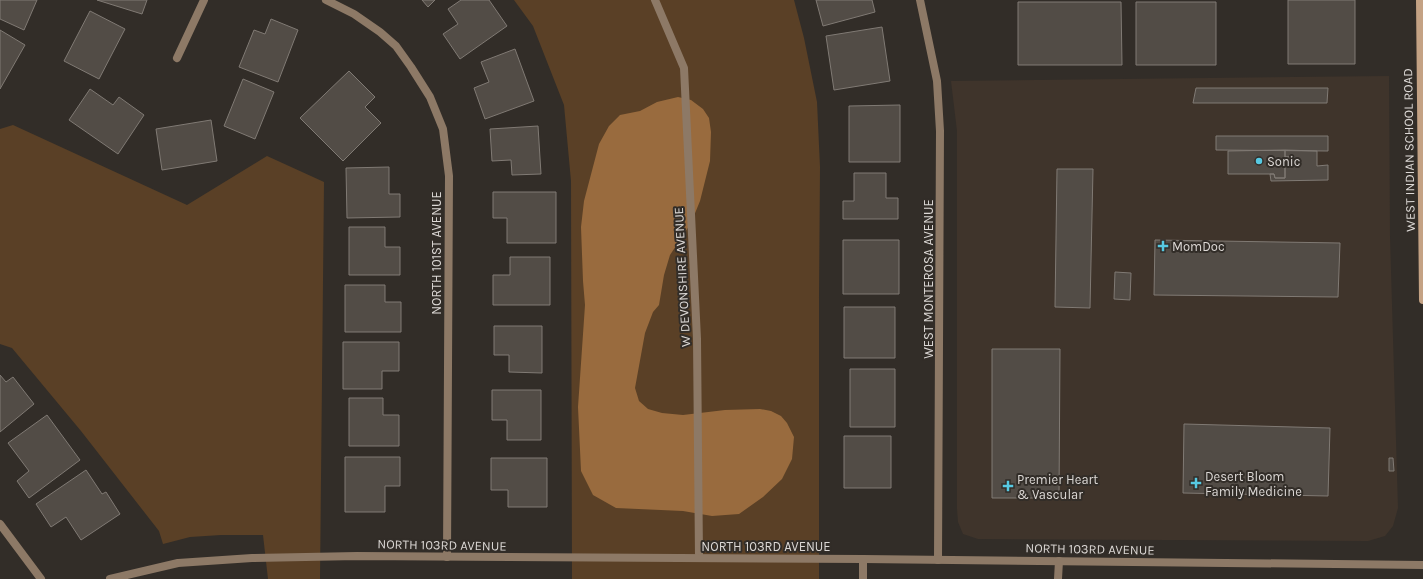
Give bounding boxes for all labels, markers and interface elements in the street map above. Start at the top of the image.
street label: WEST INDIAN SCHOOL ROAD [1400,68,1418,232]
place label: Sonic [1267,154,1300,169]
marker: Sonic [1254,156,1264,166]
street label: NORTH 101ST AVENUE [429,191,444,315]
street label: WEST MONTEROSA AVENUE [921,199,936,359]
street label: W DEVONSHIRE AVENUE [671,207,693,347]
place label: MomDoc [1172,239,1225,254]
marker: MomDoc [1157,240,1169,252]
place label: Desert Bloom Family Medicine [1205,469,1302,499]
place label: Premier Heart & Vascular [1017,472,1098,502]
marker: Desert Bloom Family Medicine [1190,477,1202,489]
marker: Premier Heart & Vascular [1002,480,1014,492]
street label: NORTH 103RD AVENUE [377,536,507,554]
street label: NORTH 103RD AVENUE [701,539,831,554]
street label: NORTH 103RD AVENUE [1025,540,1155,558]

